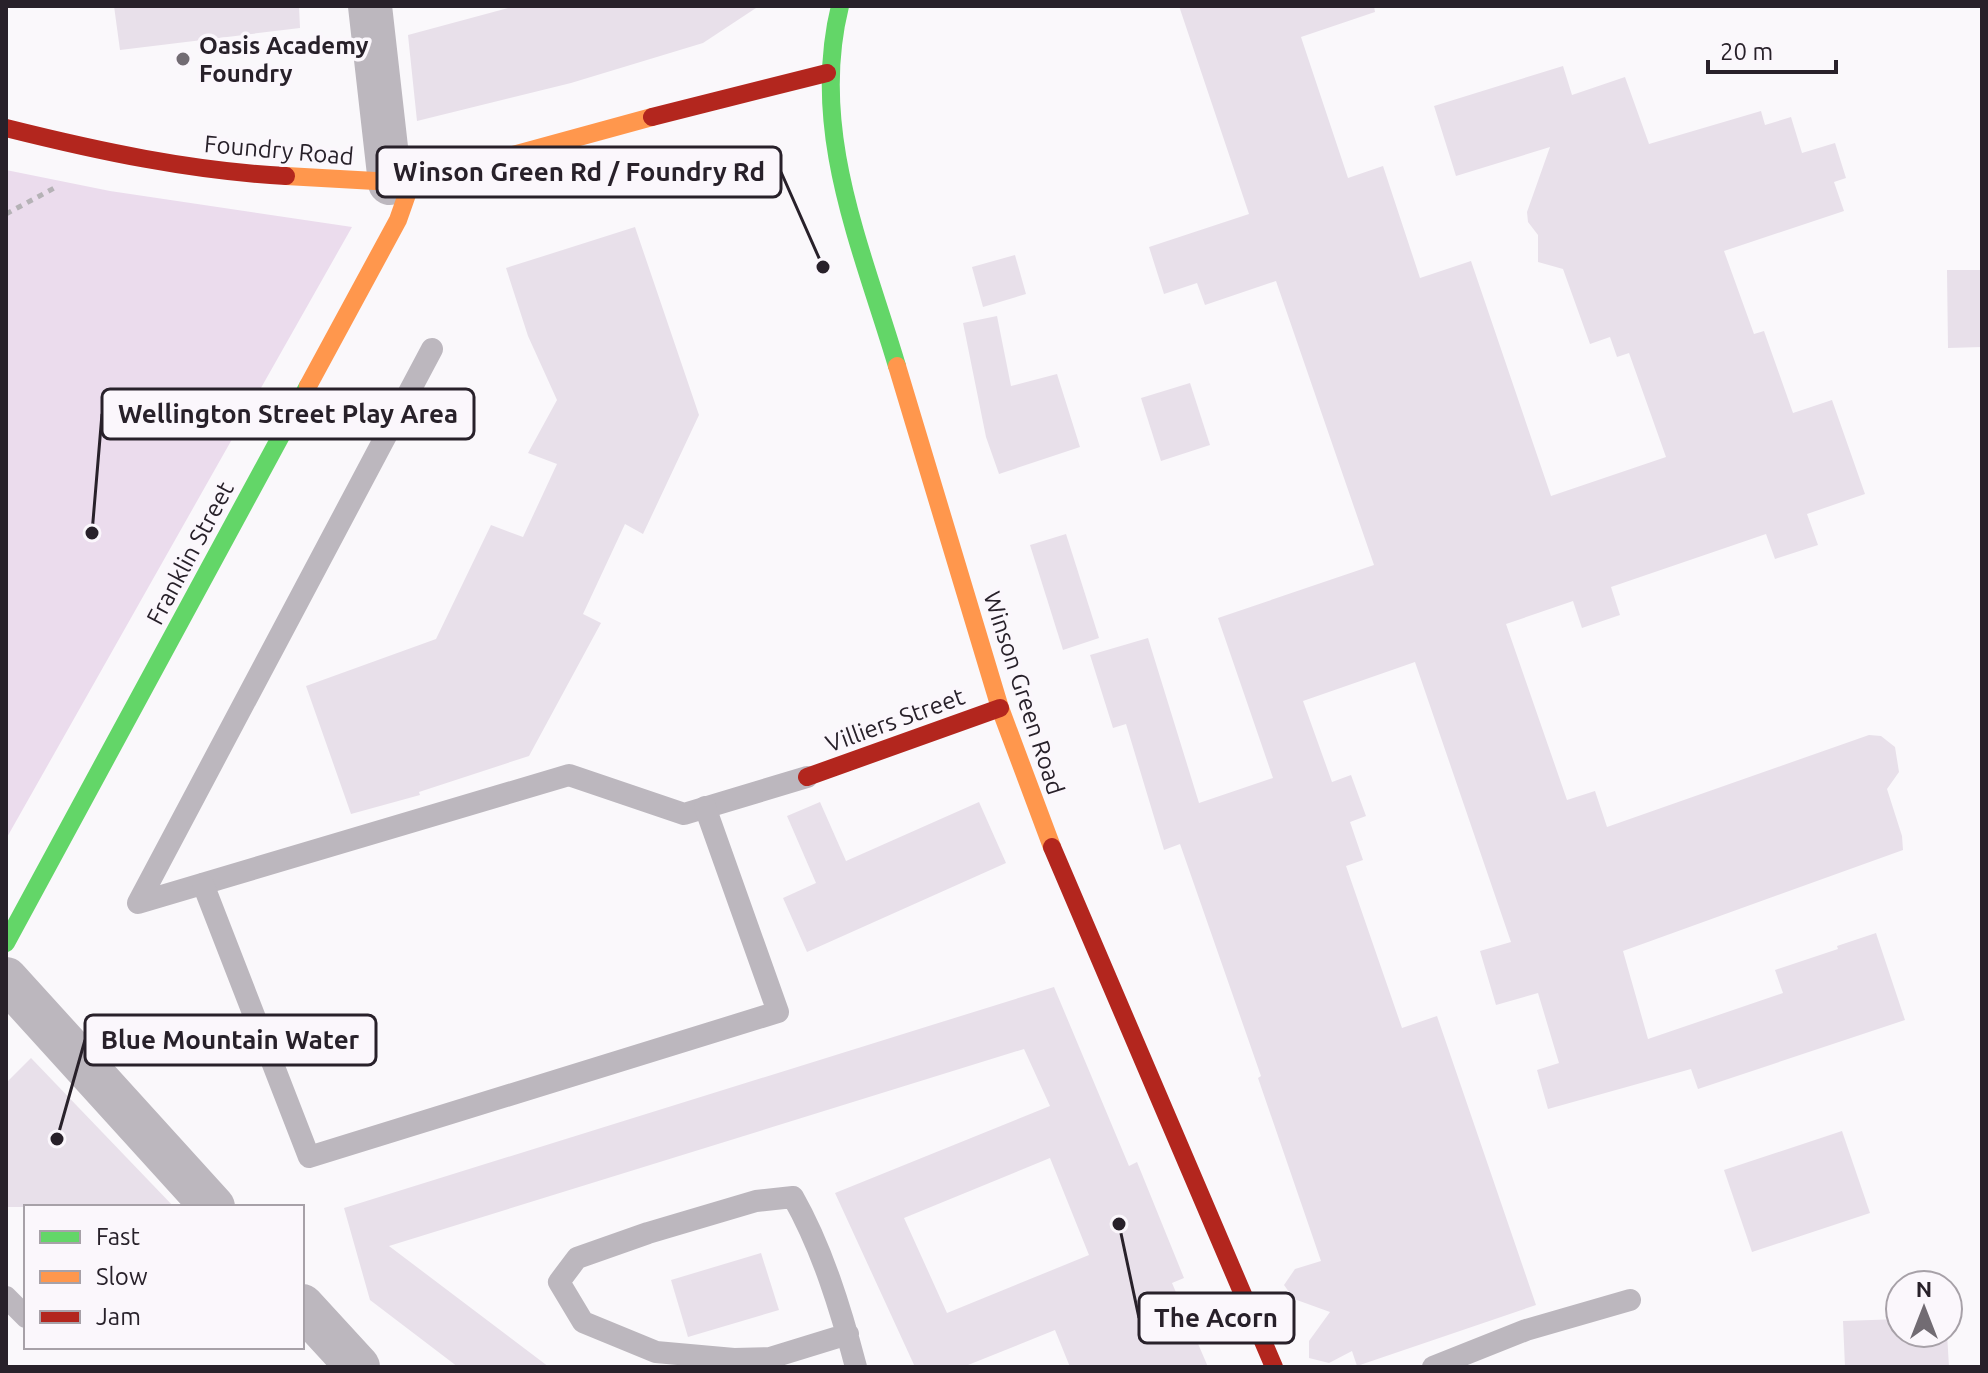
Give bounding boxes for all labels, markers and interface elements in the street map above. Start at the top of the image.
scale bar [1708,24,1836,74]
place label: Oasis Academy Foundry [199,32,369,87]
text: 20 m [1720,38,1773,65]
marker: Oasis Academy Foundry [174,50,192,68]
street label: Foundry Road [203,130,355,170]
callout: Winson Green Rd / Foundry Rd [377,147,781,197]
text: Winson Green Rd / Foundry Rd [393,157,765,186]
callout: Wellington Street Play Area [102,389,474,439]
text: Wellington Street Play Area [118,399,458,428]
street label: Franklin Street [141,477,239,629]
street label: Winson Green Road [978,588,1070,798]
street label: Villiers Street [822,682,969,758]
callout: Blue Mountain Water [85,1015,376,1065]
text: Blue Mountain Water [101,1025,360,1054]
legend [24,1205,304,1349]
text: Fast [96,1223,140,1250]
text: Slow [96,1263,148,1290]
north arrow [1884,1269,1964,1349]
text: N [1916,1276,1932,1301]
callout: The Acorn [1139,1293,1294,1343]
text: Jam [96,1303,141,1330]
text: The Acorn [1154,1303,1278,1332]

